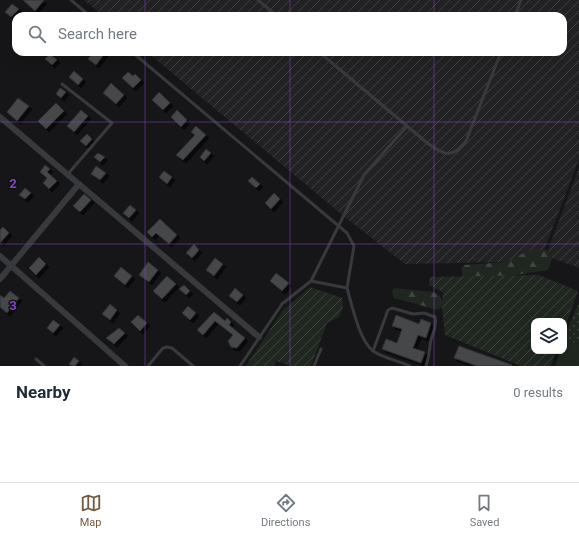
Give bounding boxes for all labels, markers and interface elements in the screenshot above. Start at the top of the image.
search box [12,12,567,56]
icon: search [26,23,48,45]
text: Search here [58,25,137,43]
text: 2 [9,176,17,191]
text: 3 [9,298,17,313]
map controls [531,318,567,354]
button: layers [531,318,567,354]
text: Nearby [16,382,71,402]
text: 0 results [513,385,563,400]
tab: Map [80,492,102,529]
tab: Directions [261,492,310,529]
tab: Saved [470,492,499,529]

